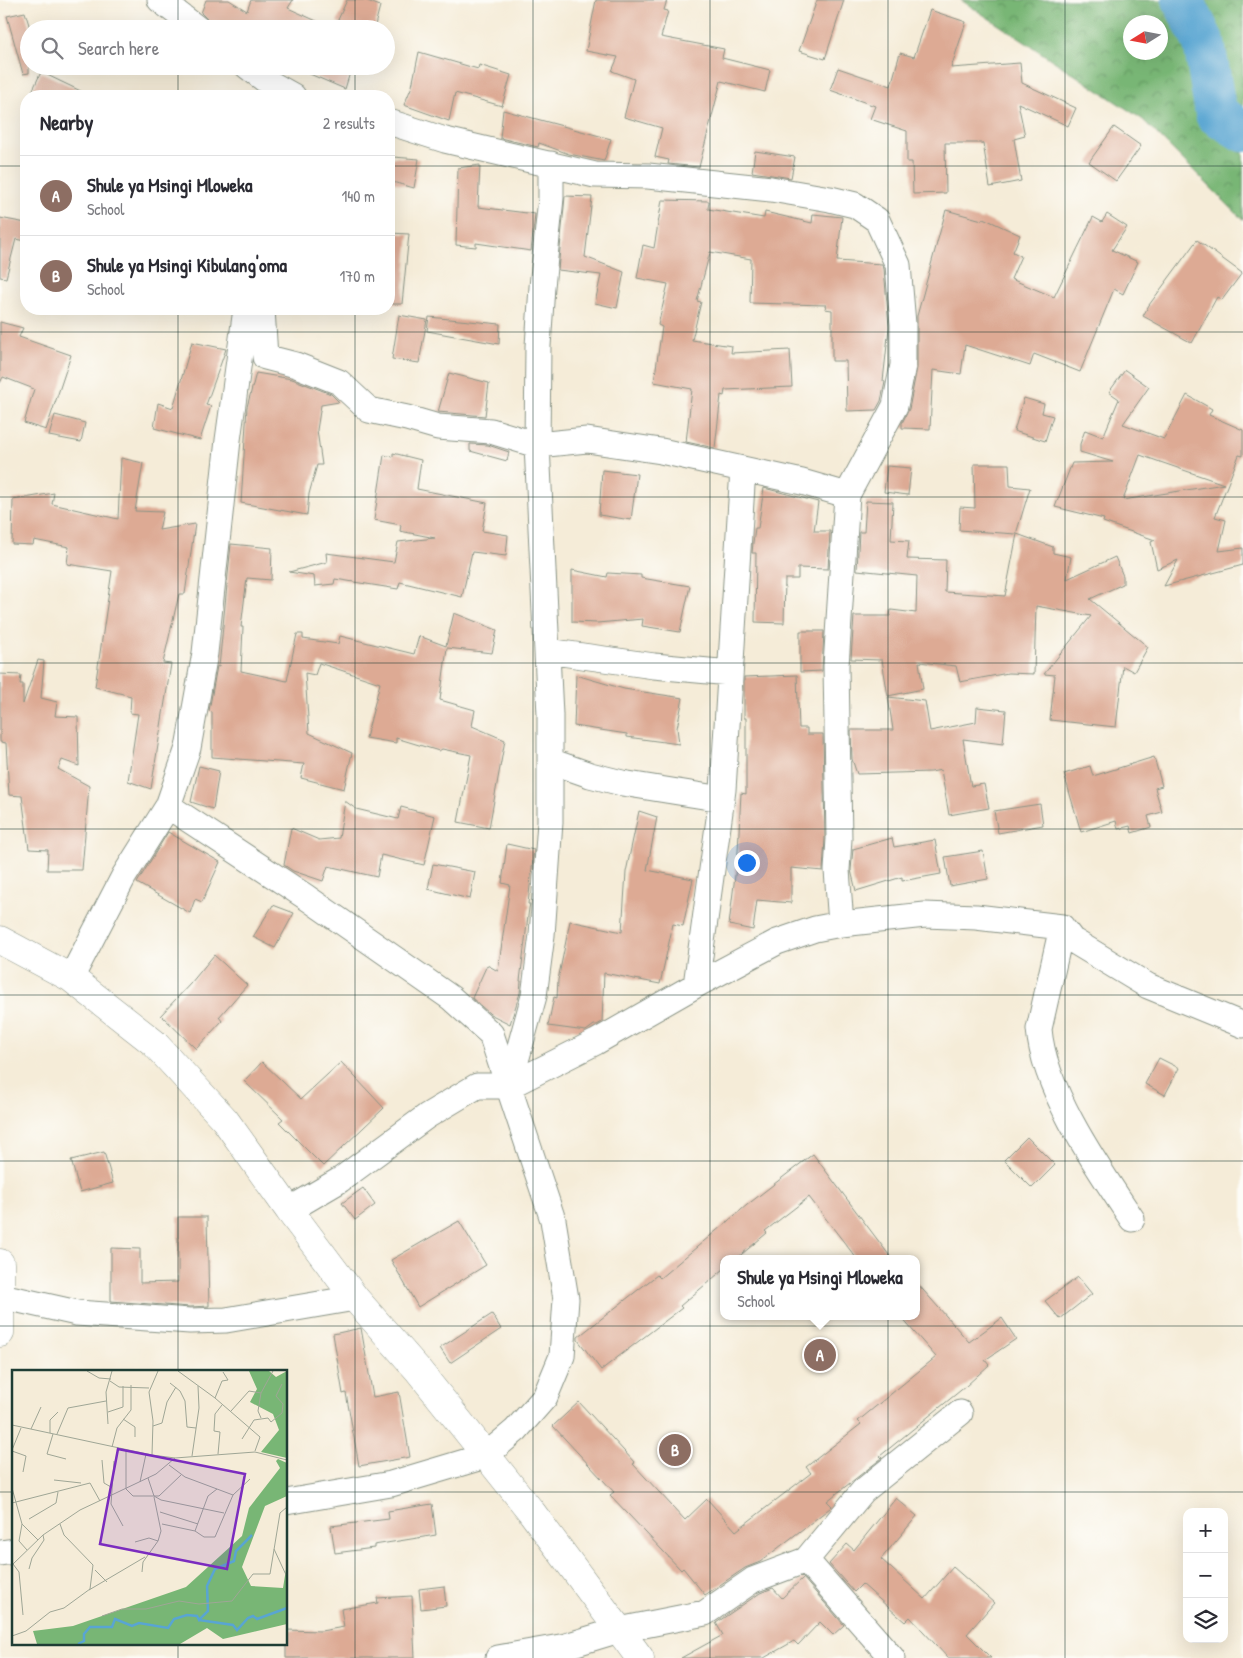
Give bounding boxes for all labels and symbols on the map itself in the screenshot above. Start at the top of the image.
north arrow [1123,15,1168,60]
your location [734,850,760,876]
pin: A [804,1336,836,1374]
inset map [12,1370,288,1646]
pin: B [659,1431,691,1469]

